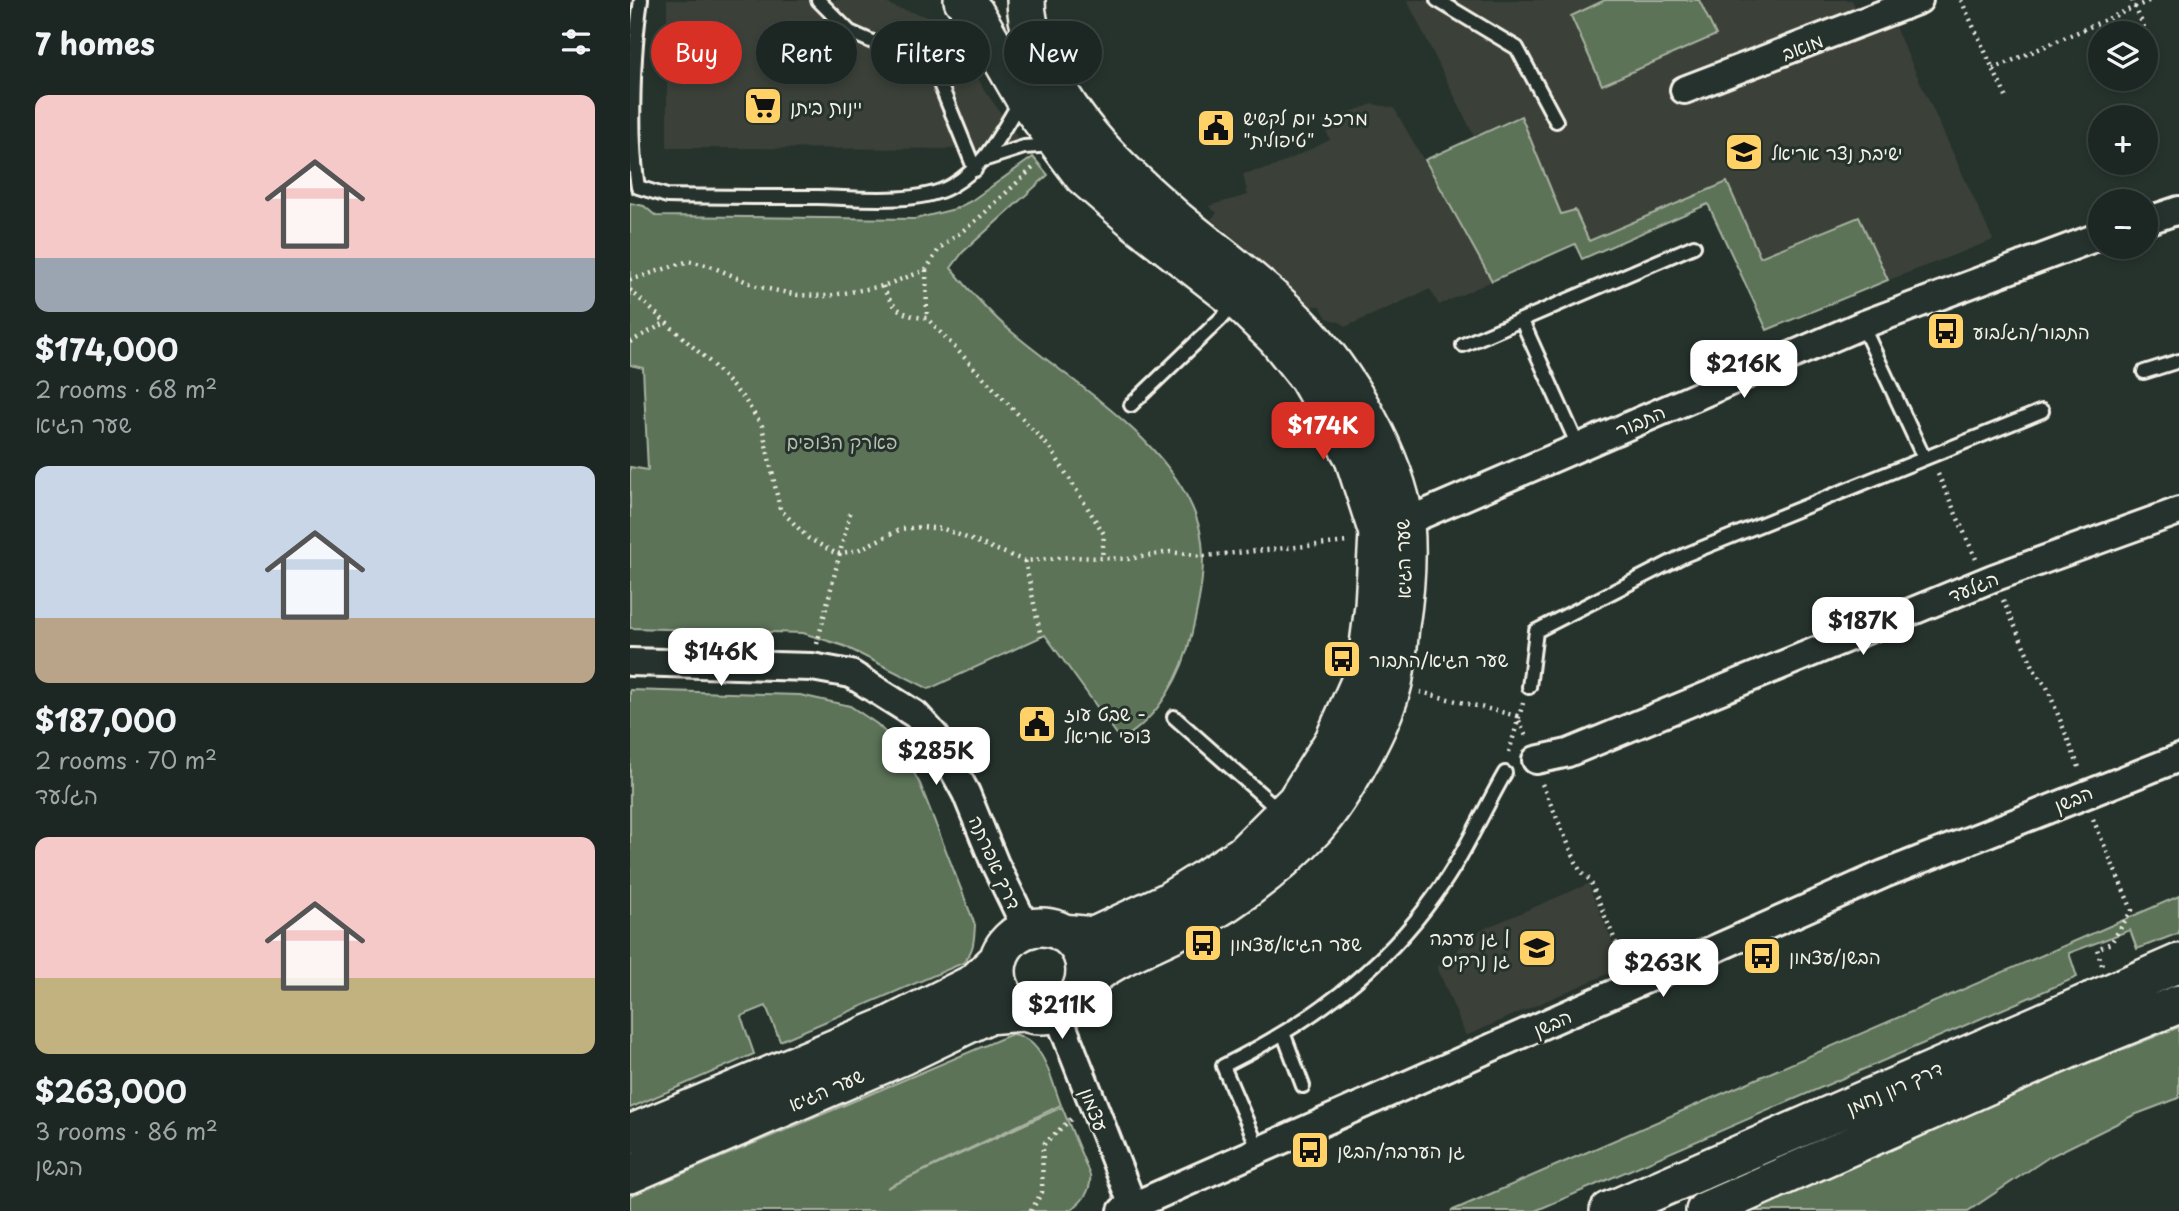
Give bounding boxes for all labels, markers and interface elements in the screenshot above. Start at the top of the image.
text: 7 homes [35,20,155,65]
chip: Buy [651,21,742,84]
chip: Rent [756,21,857,84]
chip: Filters [871,21,990,84]
chip: New [1004,21,1102,84]
map controls [2088,21,2158,259]
button: layers [2088,21,2158,91]
icon: filters [557,23,595,61]
street label: מואב [1777,25,1827,67]
supermarket icon: יינות ביתן [742,85,784,127]
place label: יינות ביתן [790,92,862,120]
place label: מרכז יום לקשיש "טיפולית" [1243,103,1368,153]
button: + [2088,105,2158,175]
public building icon: מרכז יום לקשיש "טיפולית" [1195,107,1237,149]
school or university icon: ישיבת נצר אריאל [1723,131,1765,173]
place label: ישיבת נצר אריאל [1771,138,1903,166]
icon: home [252,141,378,267]
button: − [2088,189,2158,259]
bus stop icon: התבור/הגלבוע [1925,310,1967,352]
place label: התבור/הגלבוע [1973,317,2090,345]
text: $174,000 [35,326,178,371]
pin: $216K [1695,340,1793,400]
text: $216K [1706,345,1782,380]
text: 2 rooms · 68 m² [35,371,217,406]
street label: התבור [1611,397,1669,443]
pin: $174K [1274,402,1372,462]
text: שער הגיא [35,406,132,441]
text: $174K [1288,407,1358,442]
park label: פארק הצופים [786,427,898,455]
icon: home [252,512,378,638]
street label: שער הגיא [1387,519,1417,599]
street label: הגלעד [1944,563,2002,609]
pin: $187K [1814,598,1912,657]
text: $187K [1828,602,1898,637]
pin: $146K [672,628,770,688]
text: $146K [684,633,758,668]
bus stop icon: שער הגיא/התבור [1321,638,1363,680]
place label: שער הגיא/התבור [1369,645,1509,673]
text: $187,000 [35,697,177,742]
place label: שבט עוז - צופי אריאל [1064,699,1151,749]
public building icon: שבט עוז - צופי אריאל [1016,703,1058,745]
pin: $285K [887,728,985,787]
text: $285K [898,732,974,767]
text: 2 rooms · 70 m² [35,742,217,777]
text: הגלעד [35,777,98,812]
street label: הבשן [2049,777,2097,819]
street label: דרך אפרתה [963,810,1029,914]
icon: home [252,883,378,1009]
bus stop icon: שער הגיא/עצמון [1182,922,1224,964]
place label: גן ערבה | גן נרקיס [1429,923,1510,973]
school or university icon: גן ערבה | גן נרקיס [1516,927,1558,969]
place label: שער הגיא/עצמון [1230,929,1362,957]
bus stop icon: הבשן/עצמון [1741,935,1783,977]
pin: $263K [1614,940,1712,999]
place label: הבשן/עצמון [1789,942,1881,970]
text: $263K [1624,944,1702,979]
pin: $211K [1013,982,1111,1041]
text: $211K [1028,986,1096,1021]
street label: הבשן [1528,1001,1576,1043]
street label: דרך רון נחמן [1841,1053,1947,1121]
street label: שער הגיא [784,1060,868,1117]
text: $263,000 [35,1068,187,1113]
street label: עצמון [1074,1083,1116,1135]
text: 3 rooms · 86 m² [35,1113,218,1148]
bus stop icon: גן הערבה/הבשן [1289,1129,1331,1171]
place label: גן הערבה/הבשן [1337,1136,1465,1164]
text: הבשן [35,1148,83,1183]

